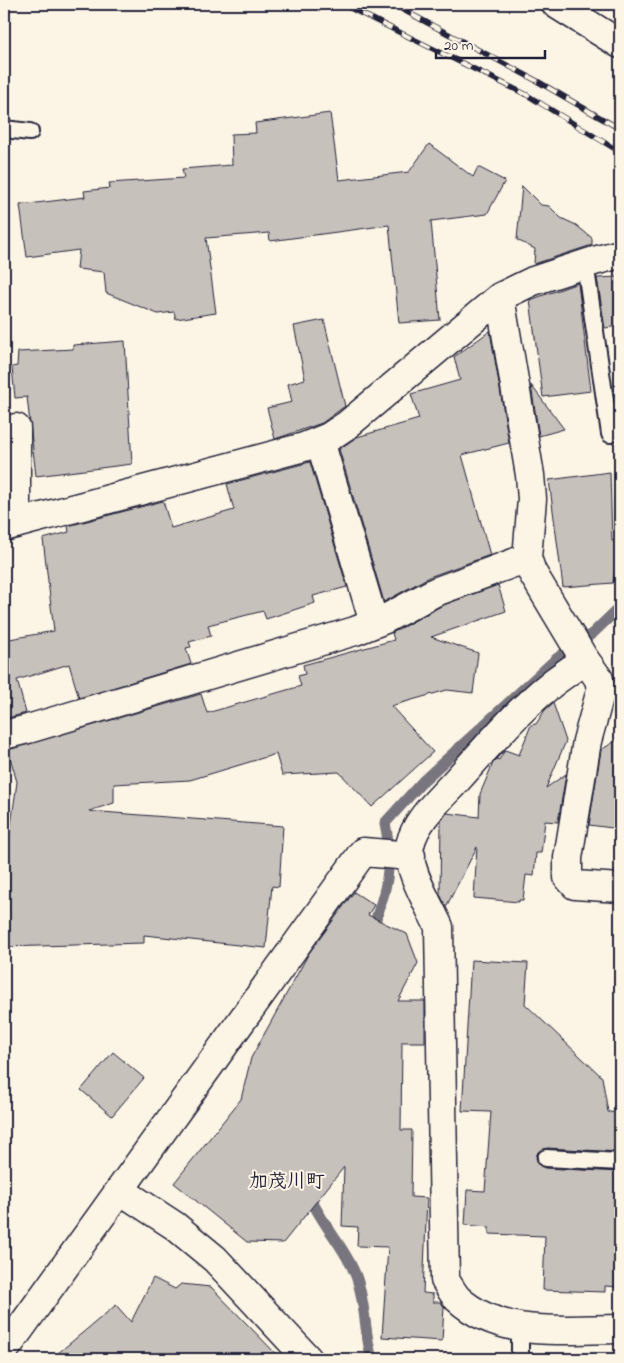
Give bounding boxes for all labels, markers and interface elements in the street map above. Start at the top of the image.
scale bar [436,28,545,60]
text: 20 m [444,35,474,57]
district label: 加茂川町 [249,1169,325,1196]

